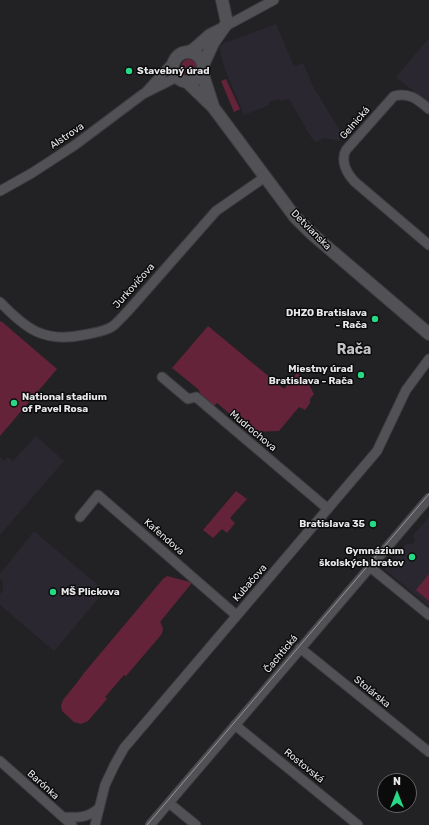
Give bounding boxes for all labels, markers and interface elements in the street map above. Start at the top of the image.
place label: Stavebný úrad [137,65,209,77]
marker: Stavebný úrad [124,66,134,76]
street label: Gelnická [338,104,372,142]
street label: Alstrova [48,120,86,152]
street label: Detvianska [289,208,333,252]
street label: Jurkovičova [111,261,157,311]
place label: DHZO Bratislava - Rača [286,307,367,330]
marker: DHZO Bratislava - Rača [370,314,380,324]
district label: Rača [337,342,371,358]
place label: Miestny úrad Bratislava - Rača [269,363,353,386]
marker: Miestny úrad Bratislava - Rača [356,370,366,380]
place label: National stadium of Pavel Rosa [22,391,107,414]
marker: National stadium of Pavel Rosa [9,398,19,408]
street label: Mudrochova [227,408,279,454]
street label: Kafendova [142,516,186,558]
place label: Bratislava 35 [299,518,365,530]
marker: Bratislava 35 [368,519,378,529]
place label: Gymnázium školských bratov [319,545,404,568]
marker: Gymnázium školských bratov [407,552,417,562]
street label: Kubačova [231,562,269,604]
place label: MŠ Plickova [61,586,120,598]
marker: MŠ Plickova [48,587,58,597]
street label: Čachtická [262,632,300,676]
street label: Stolárska [351,674,393,710]
street label: Rostovská [282,746,326,786]
street label: Barónka [25,768,61,802]
north arrow [377,773,417,813]
text: N [393,775,401,788]

